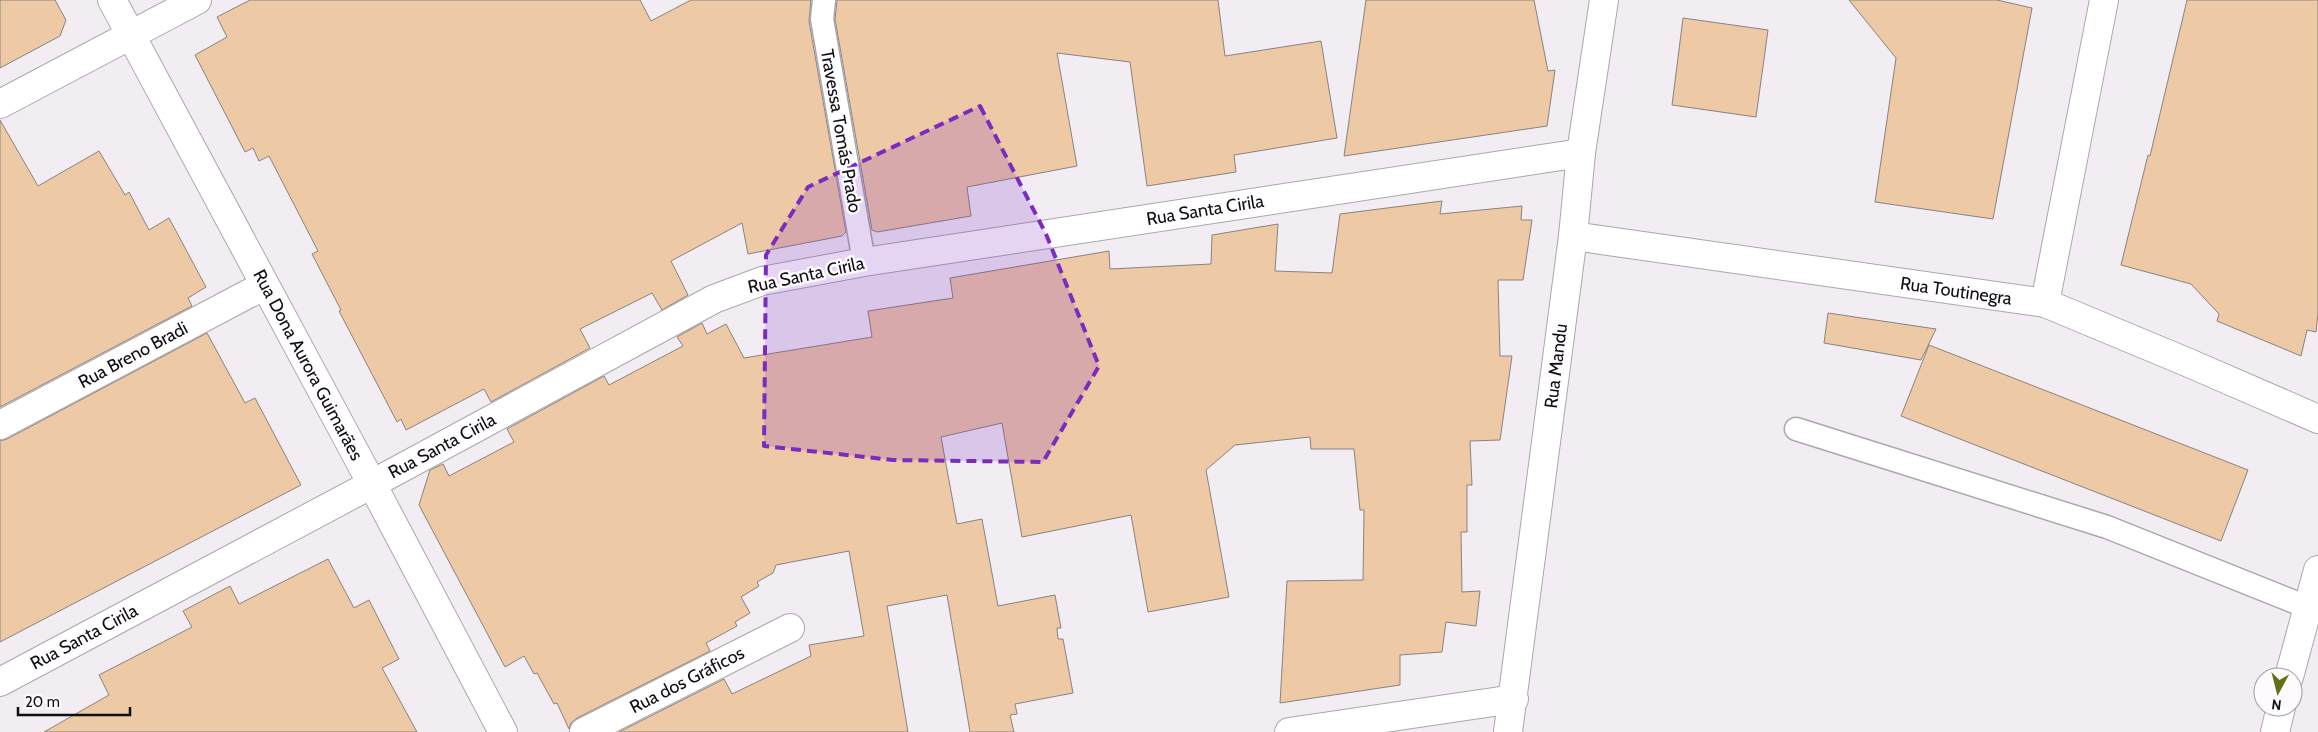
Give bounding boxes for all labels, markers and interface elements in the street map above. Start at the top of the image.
street label: Travessa Tomás Prado [816,48,866,215]
street label: Rua Santa Cirila [1145,190,1266,230]
street label: Rua Santa Cirila [746,252,867,298]
street label: Rua Dona Aurora Guimarães [248,266,368,464]
street label: Rua Toutinegra [1899,272,2014,310]
street label: Rua Breno Bradi [75,317,191,393]
street label: Rua Mandu [1540,322,1572,410]
street label: Rua Santa Cirila [385,408,500,484]
street label: Rua Santa Cirila [27,599,142,675]
street label: Rua dos Gráficos [626,642,748,718]
north arrow [2253,667,2303,717]
scale bar [18,684,130,716]
text: 20 m [25,693,60,711]
text: N [2270,695,2282,714]

